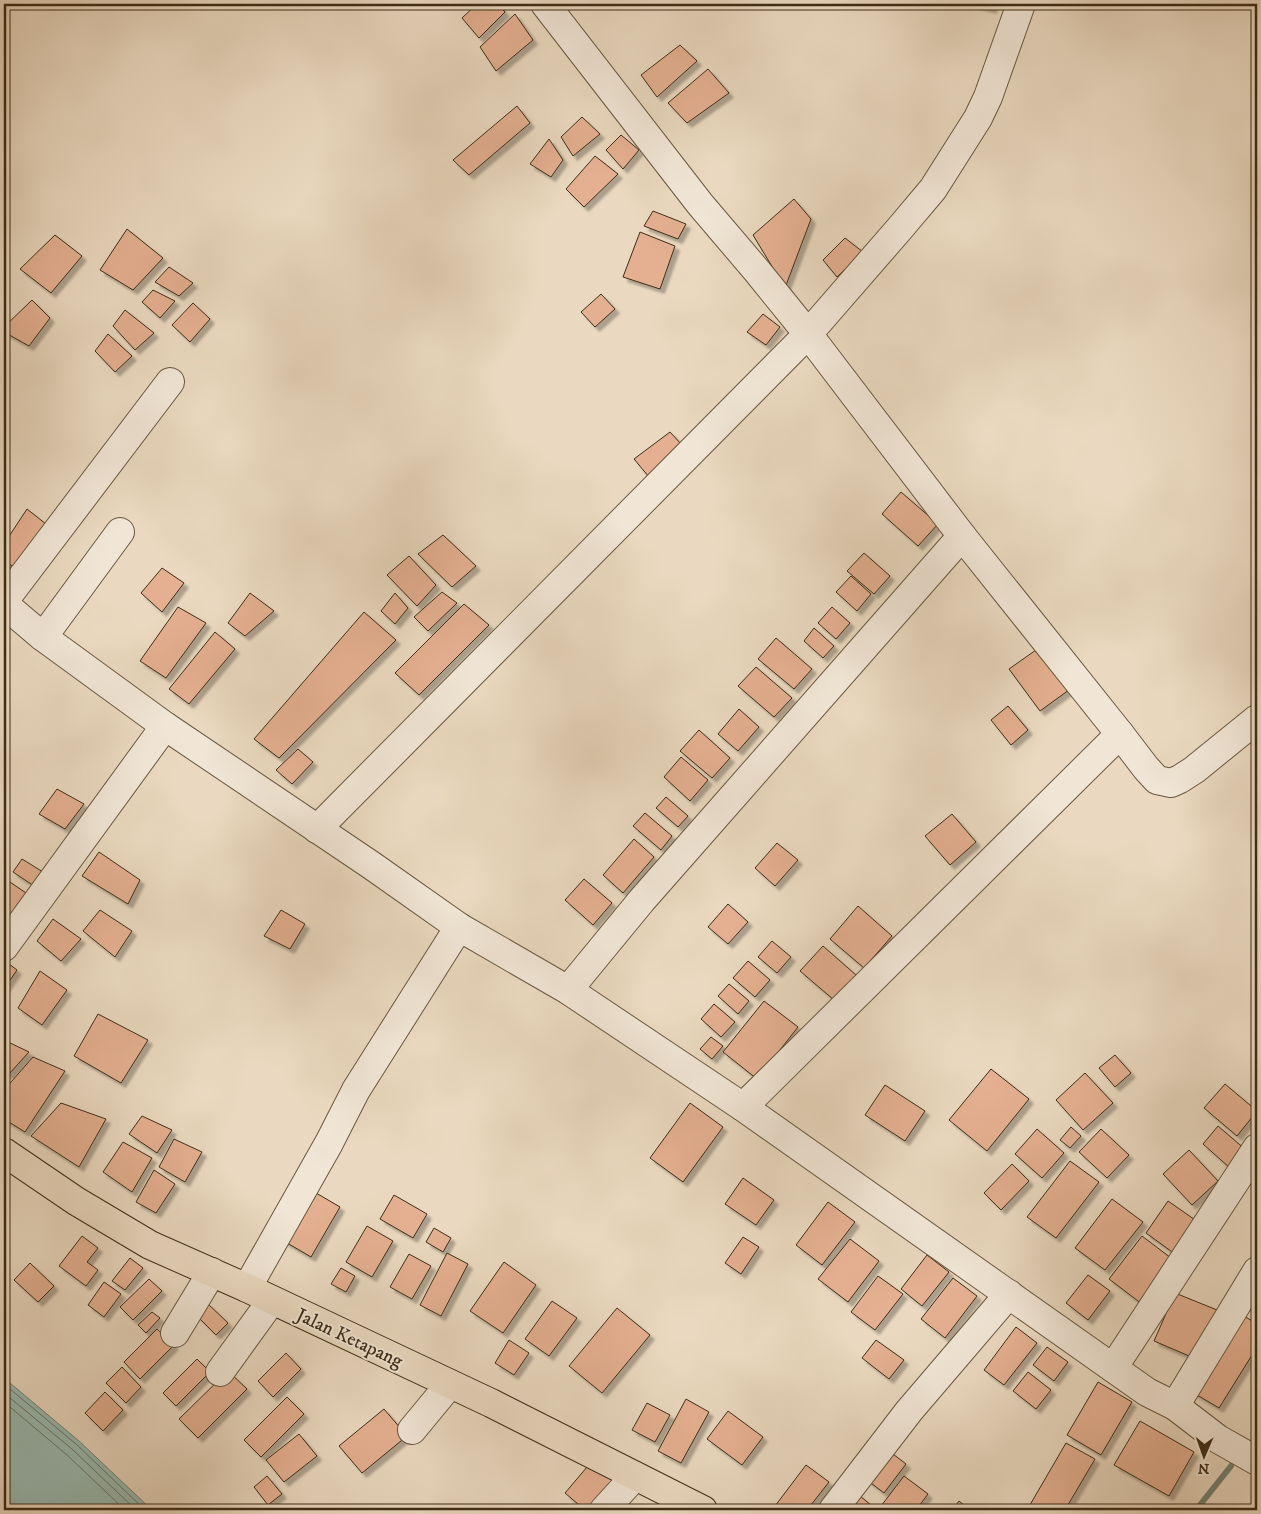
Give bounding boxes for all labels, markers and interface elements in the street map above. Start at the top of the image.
street label: Jalan Ketapang [291,1303,407,1373]
north arrow [1178,1432,1228,1482]
text: N [1197,1459,1210,1477]

